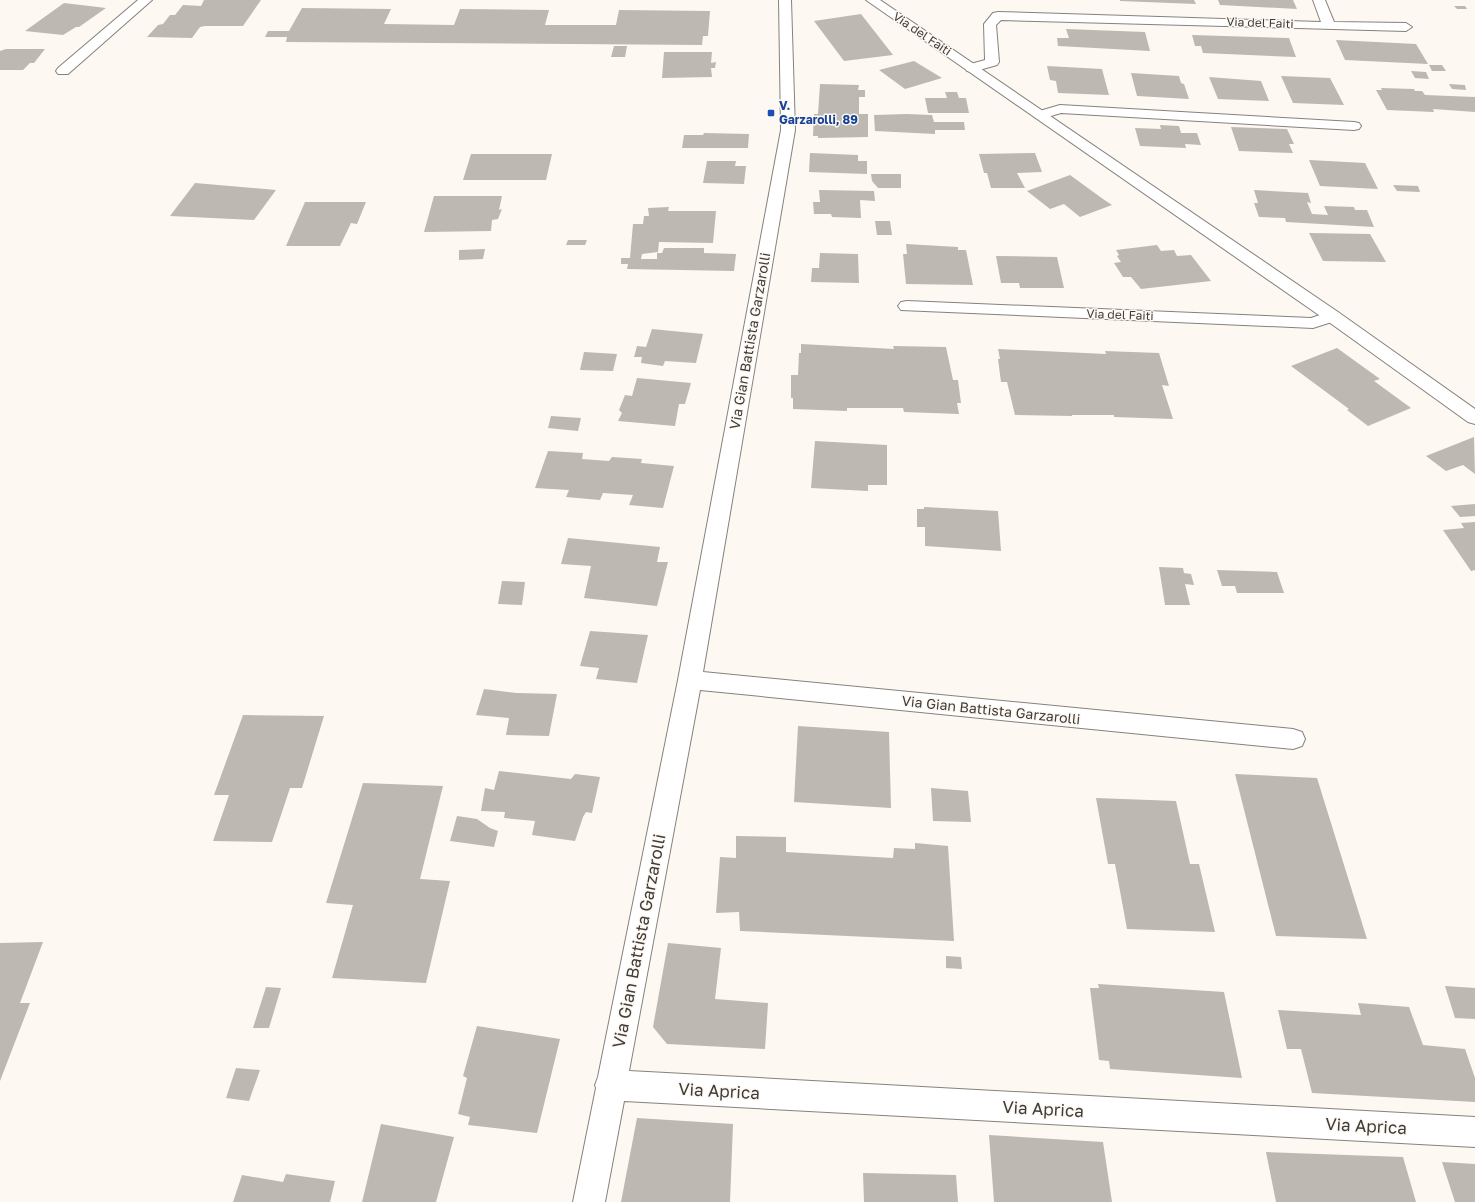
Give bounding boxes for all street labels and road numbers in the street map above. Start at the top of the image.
street label: Via del Faiti [890,9,954,59]
street label: Via del Faiti [1226,14,1294,31]
street label: Via Gian Battista Garzarolli [726,251,773,431]
street label: Via del Faiti [1086,306,1154,323]
street label: Via Gian Battista Garzarolli [901,692,1081,727]
street label: Via Gian Battista Garzarolli [607,832,670,1050]
street label: Via Aprica [678,1078,760,1103]
street label: Via Aprica [1002,1096,1084,1121]
street label: Via Aprica [1325,1113,1407,1138]

